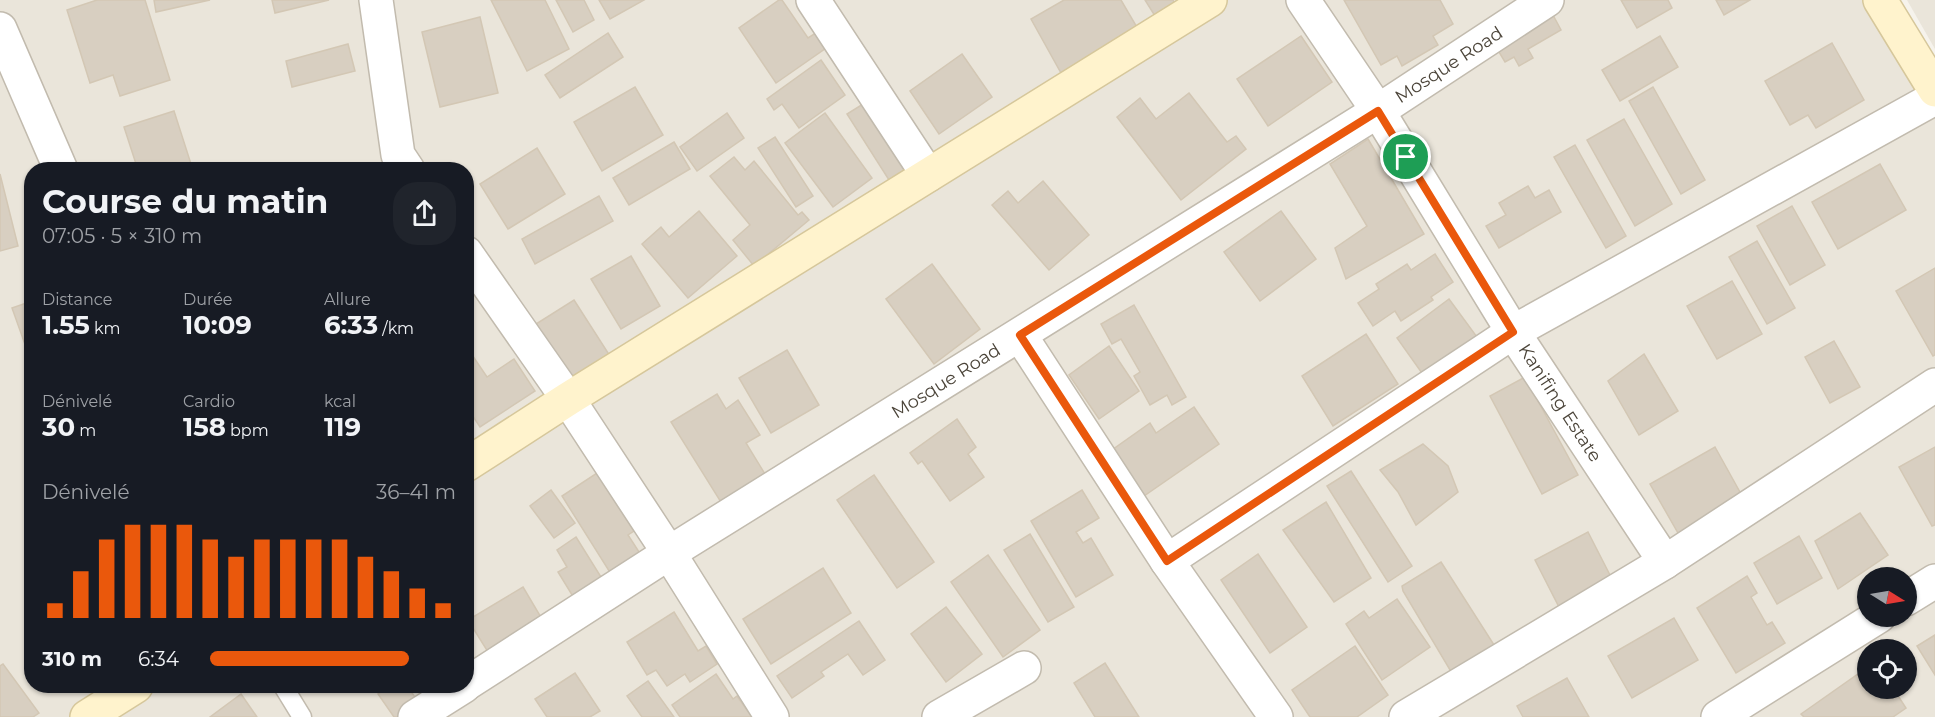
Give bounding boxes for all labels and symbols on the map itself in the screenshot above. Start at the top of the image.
street label: Mosque Road [1391,22,1507,108]
pin [1380,131,1431,182]
street label: Mosque Road [887,339,1005,423]
street label: Kanifing Estate [1514,340,1606,466]
north arrow [1857,567,1917,627]

